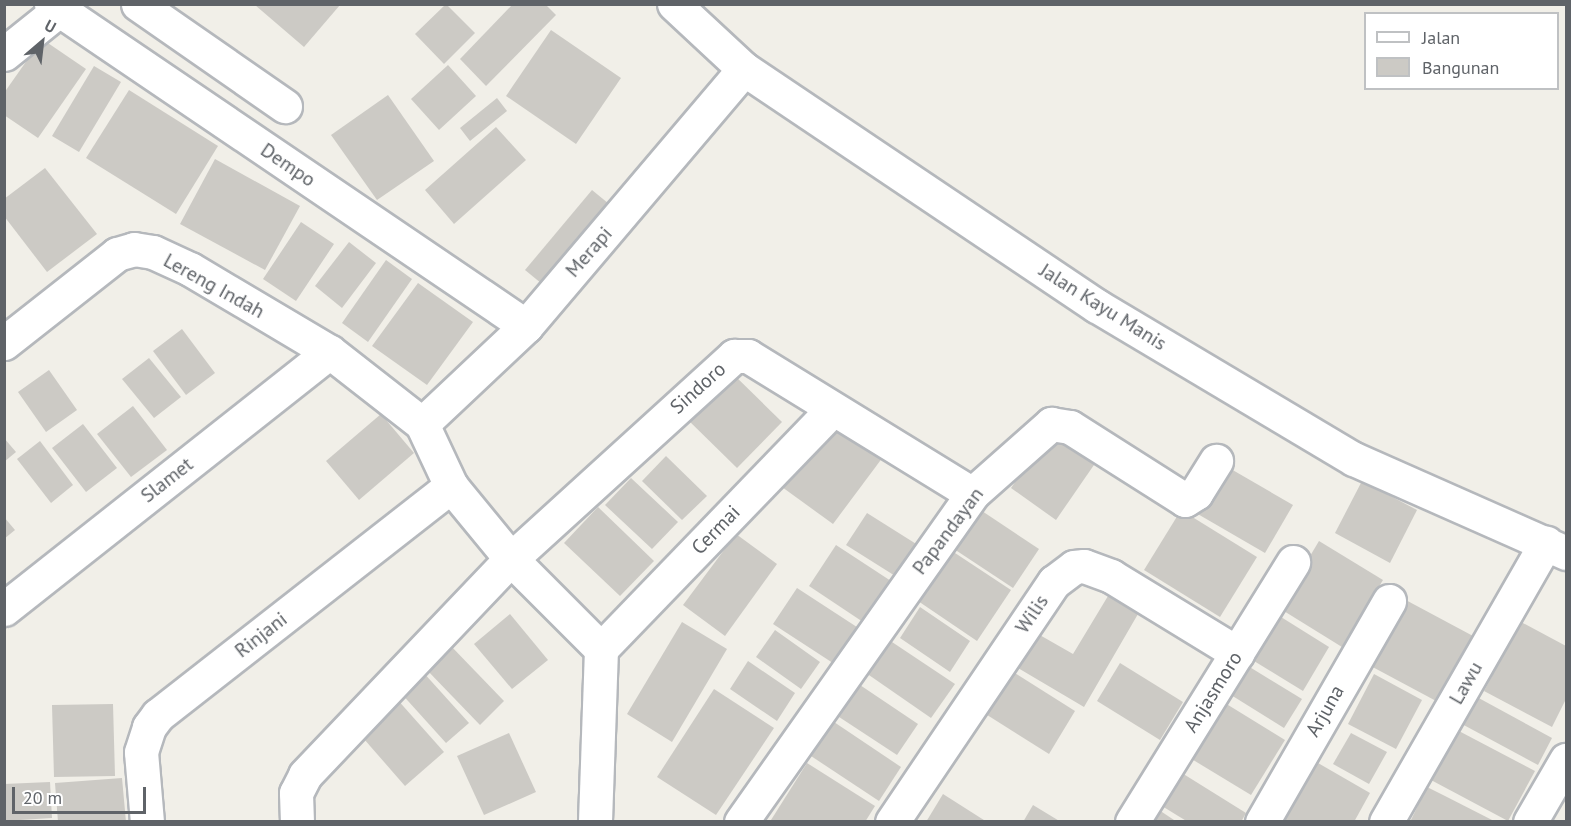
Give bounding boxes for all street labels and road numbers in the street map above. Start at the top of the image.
street label: Dempo [256,138,320,192]
street label: Merapi [561,222,617,282]
street label: Lereng Indah [159,248,269,324]
street label: Jalan Kayu Manis [1035,258,1171,356]
street label: Sindoro [665,357,731,419]
street label: Slamet [136,452,198,508]
street label: Papandayan [907,483,989,579]
street label: Cermai [687,500,745,560]
street label: Wilis [1010,590,1054,638]
street label: Rinjani [230,607,292,663]
street label: Anjasmoro [1179,647,1247,737]
street label: Lawu [1444,657,1488,709]
street label: Arjuna [1301,681,1349,741]

